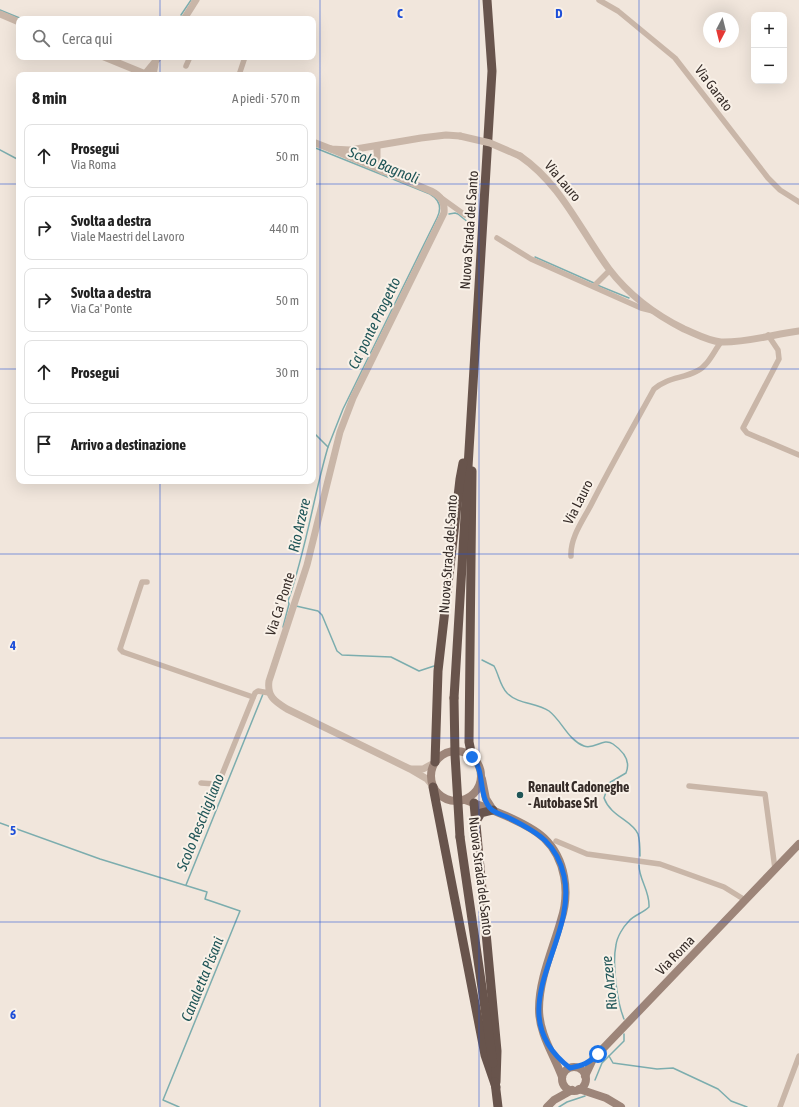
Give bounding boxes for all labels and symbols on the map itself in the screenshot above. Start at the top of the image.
text: C [397,6,403,21]
text: D [555,6,563,21]
north arrow [703,12,739,48]
street label: Via Garato [692,62,736,114]
water label: Scolo Bagnoli [345,143,422,187]
street label: Via Lauro [541,158,585,204]
street label: Nuova Strada del Santo [457,170,481,290]
water label: Ca' ponte Progetto [344,274,404,372]
street label: Via Lauro [560,477,596,527]
street label: Nuova Strada del Santo [436,494,460,614]
water label: Rio Arzere [285,496,313,554]
street label: Via Ca' Ponte [262,570,298,638]
text: 4 [9,638,16,653]
route end [463,748,481,766]
water label: Scolo Reschigliano [172,771,227,874]
place label: Renault Cadoneghe - Autobase Srl [528,779,629,811]
marker: Renault Cadoneghe - Autobase Srl [515,790,525,800]
street label: Nuova Strada del Santo [466,816,496,936]
text: 5 [10,823,16,838]
street label: Via Roma [652,932,698,978]
water label: Canaletta Pisani [177,934,227,1024]
water label: Rio Arzere [598,955,620,1011]
text: 6 [10,1007,16,1022]
route start [589,1045,607,1063]

